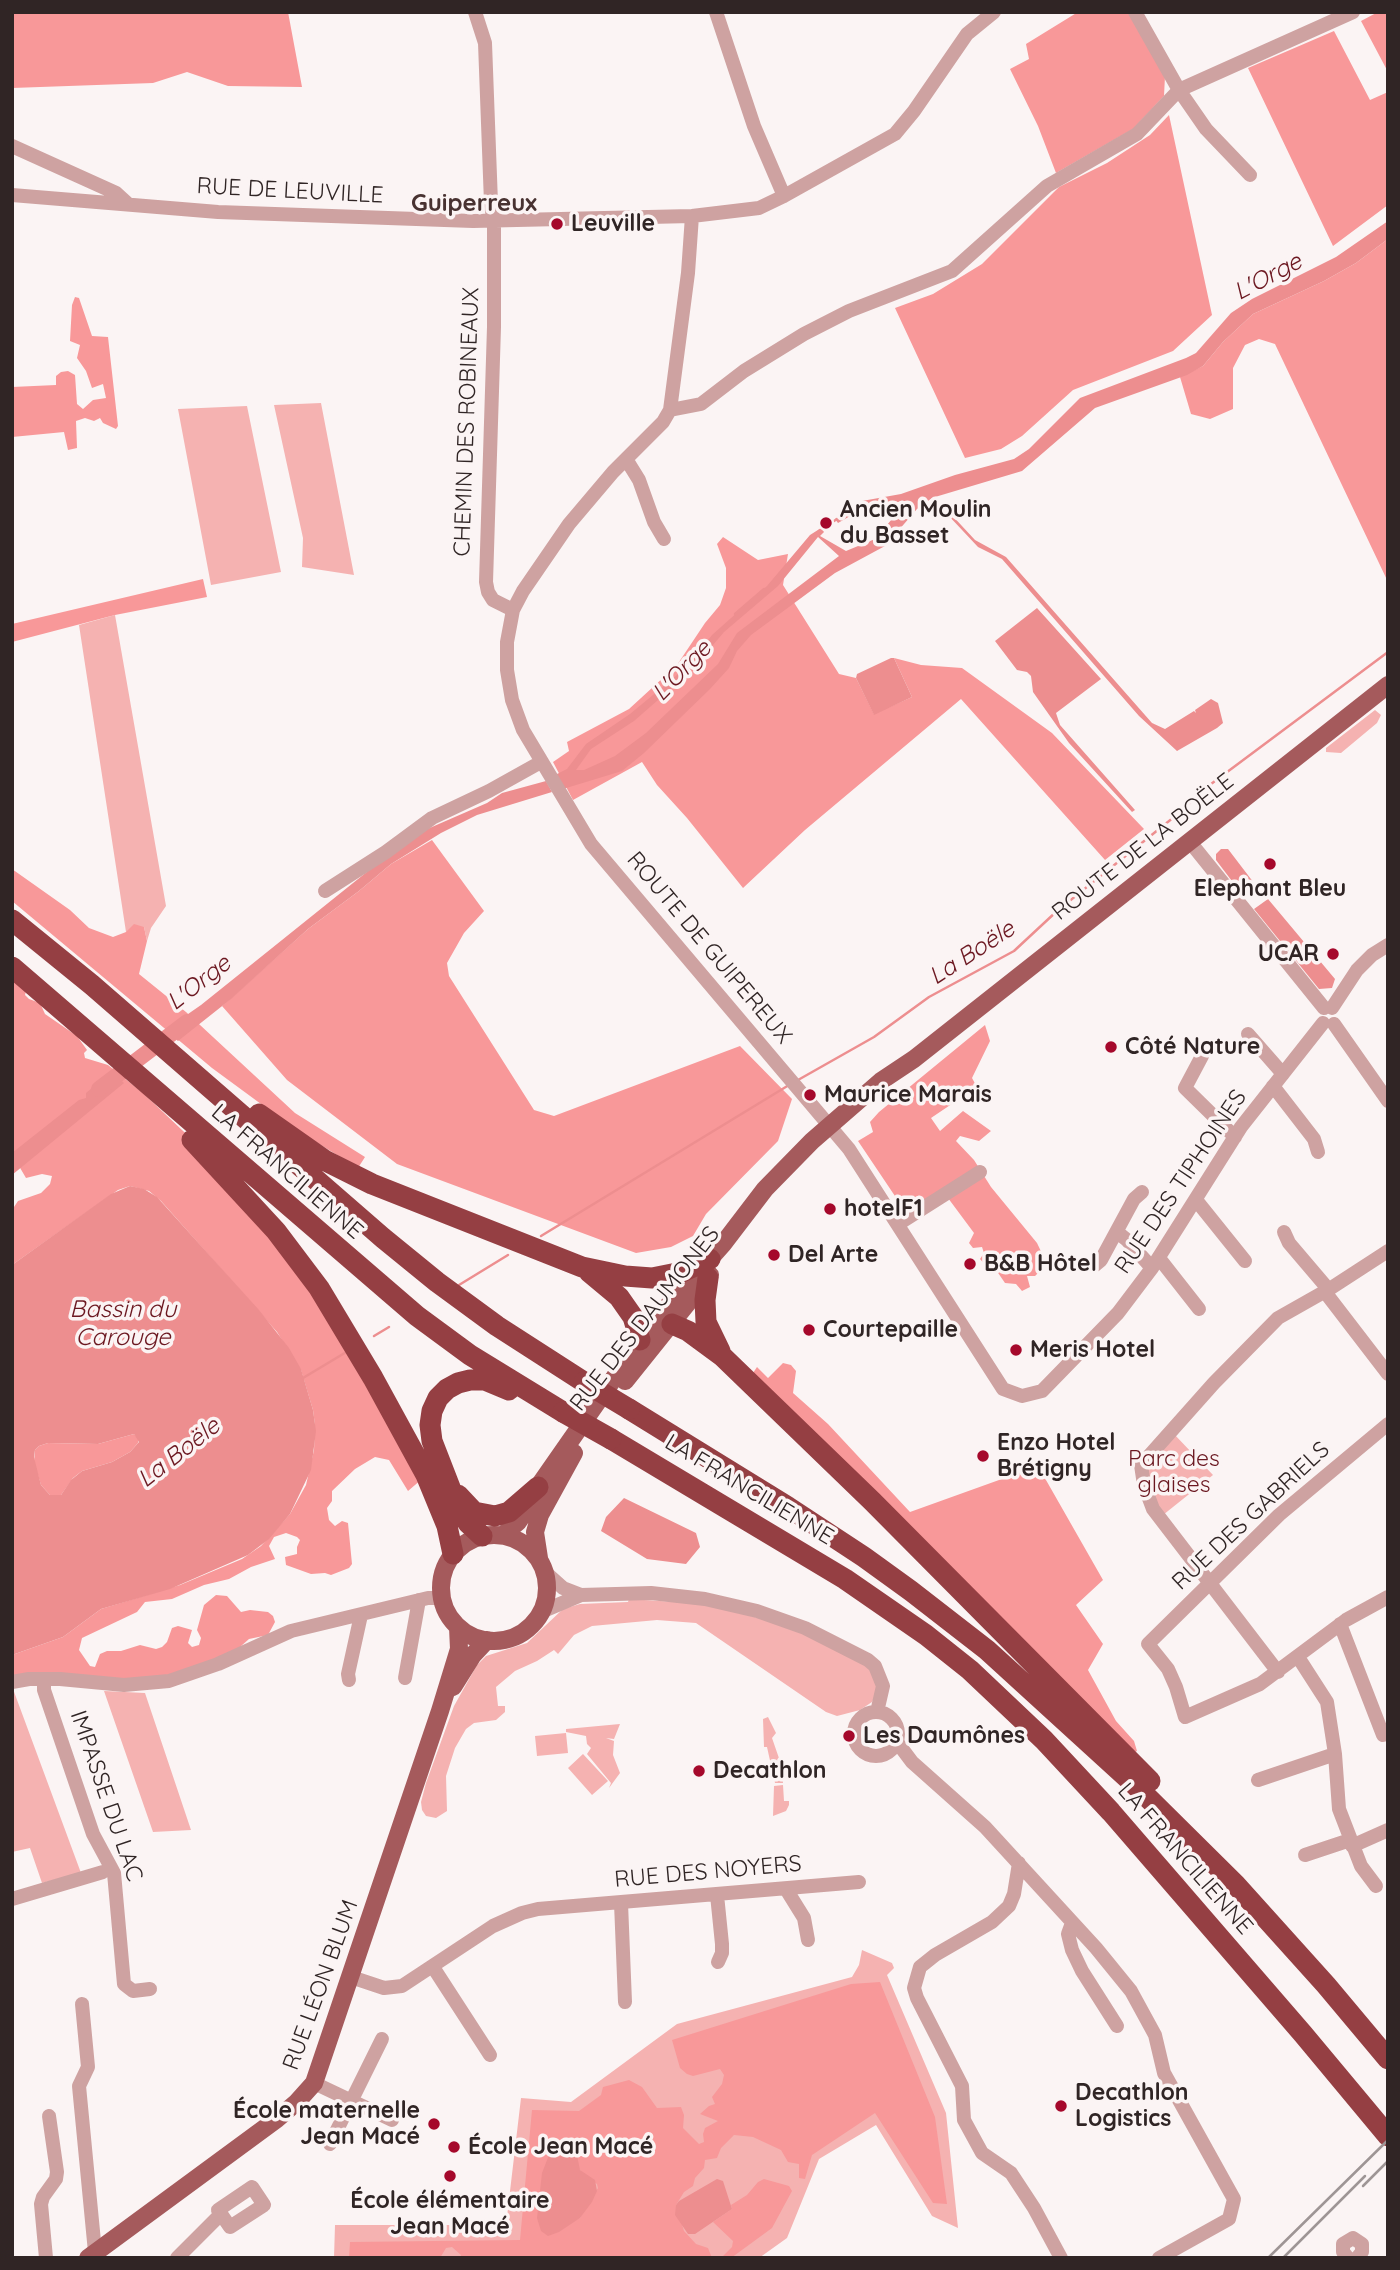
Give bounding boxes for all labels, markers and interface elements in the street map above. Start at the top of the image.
street label: RUE DE LEUVILLE [196,172,384,210]
district label: Guiperreux [411,190,537,218]
place label: Leuville [571,210,655,238]
marker: Leuville [549,216,565,232]
water label: L'Orge [1229,247,1307,307]
street label: CHEMIN DES ROBINEAUX [449,287,485,557]
place label: Ancien Moulin du Basset [840,496,992,550]
marker: Ancien Moulin du Basset [818,515,834,531]
water label: L'Orge [646,635,718,707]
street label: ROUTE DE LA BOËLE [1047,768,1239,926]
street label: ROUTE DE GUIPEREUX [621,847,797,1049]
marker: Elephant Bleu [1262,856,1278,872]
place label: Elephant Bleu [1194,875,1346,903]
water label: La Boële [924,915,1020,991]
place label: UCAR [1258,940,1319,968]
marker: UCAR [1325,946,1341,962]
water label: L'Orge [161,949,237,1017]
place label: Côté Nature [1125,1033,1260,1061]
marker: Côté Nature [1103,1039,1119,1055]
place label: Maurice Marais [824,1081,992,1109]
street label: RUE DES TIPHOINES [1109,1085,1253,1279]
marker: Maurice Marais [802,1087,818,1103]
street label: LA FRANCILIENNE [206,1099,368,1245]
place label: hotelF1 [844,1195,923,1223]
marker: hotelF1 [822,1201,838,1217]
street label: RUE DES DAUMONES [564,1221,726,1417]
place label: Del Arte [788,1241,878,1269]
marker: Del Arte [766,1247,782,1263]
place label: B&B Hôtel [984,1250,1097,1278]
marker: B&B Hôtel [962,1256,978,1272]
water label: Bassin du Carouge [70,1296,176,1352]
place label: Courtepaille [823,1316,958,1344]
marker: Courtepaille [801,1322,817,1338]
place label: Meris Hotel [1030,1336,1155,1364]
marker: Meris Hotel [1008,1342,1024,1358]
water label: La Boële [132,1412,226,1494]
street label: LA FRANCILIENNE [660,1429,838,1551]
place label: Enzo Hotel Brétigny [997,1429,1116,1483]
street label: RUE DES GABRIELS [1167,1436,1335,1596]
park label: Parc des glaises [1128,1445,1220,1499]
marker: Enzo Hotel Brétigny [975,1448,991,1464]
street label: IMPASSE DU LAC [64,1707,148,1885]
place label: Les Daumônes [863,1722,1025,1750]
marker: Les Daumônes [841,1728,857,1744]
place label: Decathlon [713,1757,827,1785]
marker: Decathlon [691,1763,707,1779]
street label: LA FRANCILIENNE [1112,1778,1258,1940]
street label: RUE DES NOYERS [613,1850,803,1894]
street label: RUE LÉON BLUM [277,1896,365,2074]
place label: Decathlon Logistics [1075,2079,1189,2133]
place label: École maternelle Jean Macé [233,2097,420,2151]
marker: Decathlon Logistics [1053,2098,1069,2114]
marker: École maternelle Jean Macé [426,2116,442,2132]
place label: École Jean Macé [468,2133,653,2161]
marker: École Jean Macé [446,2139,462,2155]
marker: École élémentaire Jean Macé [442,2168,458,2184]
place label: École élémentaire Jean Macé [350,2187,550,2241]

